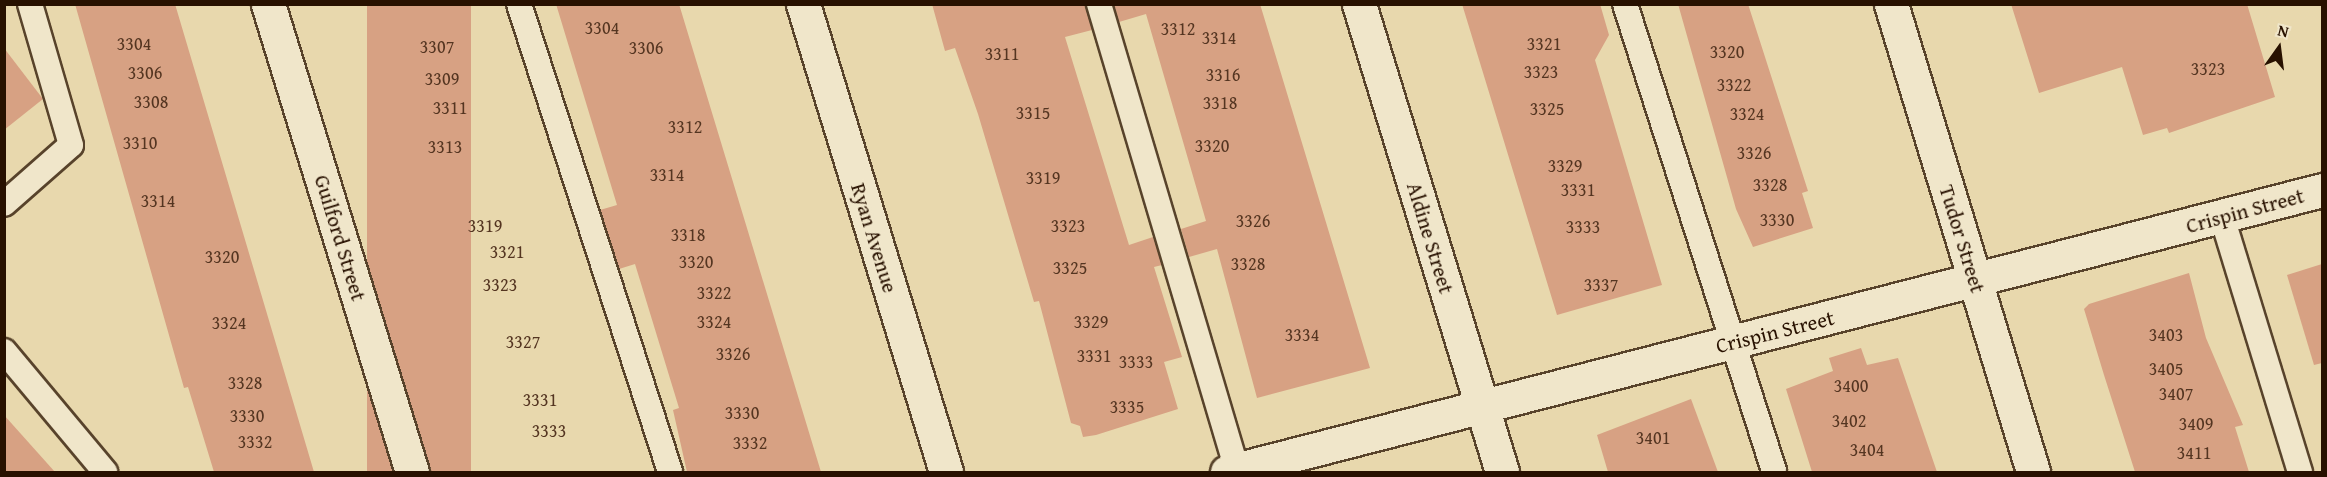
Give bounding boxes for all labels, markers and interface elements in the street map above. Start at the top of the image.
house number: 3304 [585,17,619,39]
house number: 3312 [1161,18,1195,40]
north arrow [2249,18,2309,78]
text: N [2275,18,2291,43]
house number: 3314 [1202,27,1236,49]
house number: 3304 [117,33,151,55]
house number: 3321 [1527,33,1561,55]
house number: 3307 [420,36,454,58]
house number: 3306 [629,37,663,59]
house number: 3320 [1710,41,1744,63]
house number: 3311 [985,43,1019,65]
house number: 3323 [2191,58,2225,80]
house number: 3323 [1524,61,1558,83]
house number: 3306 [128,62,162,84]
house number: 3316 [1206,64,1240,86]
house number: 3309 [425,68,459,90]
house number: 3322 [1717,74,1751,96]
house number: 3308 [134,91,168,113]
house number: 3318 [1203,92,1237,114]
house number: 3311 [433,97,467,119]
house number: 3325 [1530,98,1564,120]
house number: 3315 [1016,102,1050,124]
house number: 3324 [1730,103,1764,125]
house number: 3312 [668,116,702,138]
house number: 3310 [123,132,157,154]
house number: 3320 [1195,135,1229,157]
house number: 3313 [428,136,462,158]
house number: 3326 [1737,142,1771,164]
house number: 3329 [1548,155,1582,177]
house number: 3314 [650,164,684,186]
house number: 3319 [1026,167,1060,189]
street label: Guilford Street [309,172,371,304]
house number: 3328 [1753,174,1787,196]
street label: Aldine Street [1401,179,1459,297]
house number: 3331 [1561,179,1595,201]
street label: Ryan Avenue [845,180,903,296]
street label: Tudor Street [1934,182,1990,296]
street label: Crispin Street [2183,183,2307,239]
house number: 3314 [141,190,175,212]
house number: 3330 [1760,209,1794,231]
house number: 3326 [1236,210,1270,232]
house number: 3319 [468,215,502,237]
house number: 3323 [1051,215,1085,237]
house number: 3333 [1566,216,1600,238]
house number: 3318 [671,224,705,246]
house number: 3321 [490,241,524,263]
house number: 3320 [205,246,239,268]
house number: 3320 [679,251,713,273]
house number: 3328 [1231,253,1265,275]
house number: 3325 [1053,257,1087,279]
house number: 3323 [483,274,517,296]
house number: 3337 [1584,274,1618,296]
house number: 3322 [697,282,731,304]
street label: Crispin Street [1713,305,1837,359]
house number: 3324 [697,311,731,333]
house number: 3329 [1074,311,1108,333]
house number: 3324 [212,312,246,334]
house number: 3334 [1285,324,1319,346]
house number: 3403 [2149,324,2183,346]
house number: 3327 [506,331,540,353]
house number: 3326 [716,343,750,365]
house number: 3331 [1077,345,1111,367]
house number: 3333 [1119,351,1153,373]
house number: 3405 [2149,358,2183,380]
house number: 3328 [228,372,262,394]
house number: 3400 [1834,375,1868,397]
house number: 3407 [2159,383,2193,405]
house number: 3331 [523,389,557,411]
house number: 3335 [1110,396,1144,418]
house number: 3330 [725,402,759,424]
house number: 3330 [230,405,264,427]
house number: 3402 [1832,410,1866,432]
house number: 3409 [2179,413,2213,435]
house number: 3333 [532,420,566,442]
house number: 3401 [1636,427,1670,449]
house number: 3332 [238,431,272,453]
house number: 3332 [733,432,767,454]
house number: 3404 [1850,439,1884,461]
house number: 3411 [2177,442,2211,464]

